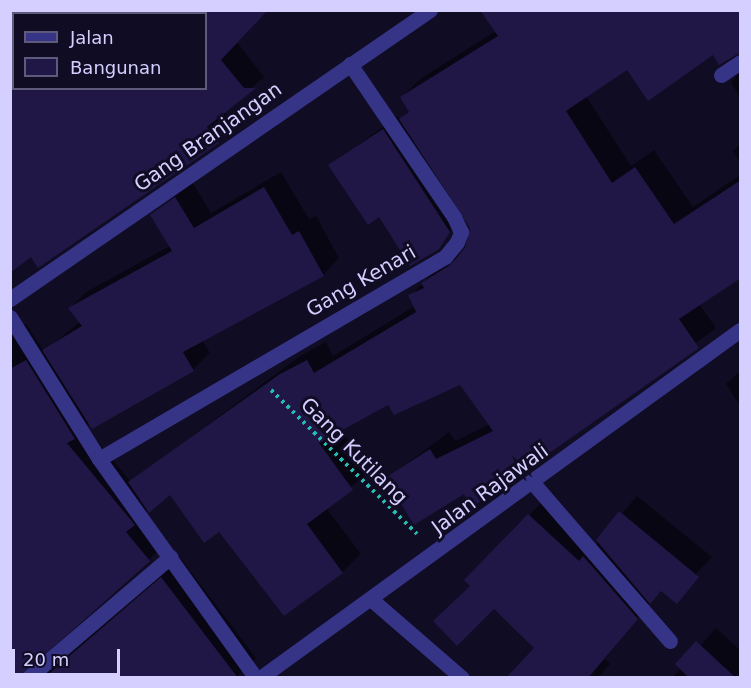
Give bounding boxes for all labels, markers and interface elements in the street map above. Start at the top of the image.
legend [12,12,207,90]
text: Jalan [70,27,114,48]
text: Bangunan [70,57,161,78]
street label: Gang Branjangan [130,77,286,197]
street label: Gang Kenari [302,240,420,322]
street label: Gang Kutilang [296,393,412,509]
street label: Jalan Rajawali [427,439,553,539]
scale bar [15,637,123,675]
text: 20 m [23,649,69,670]

